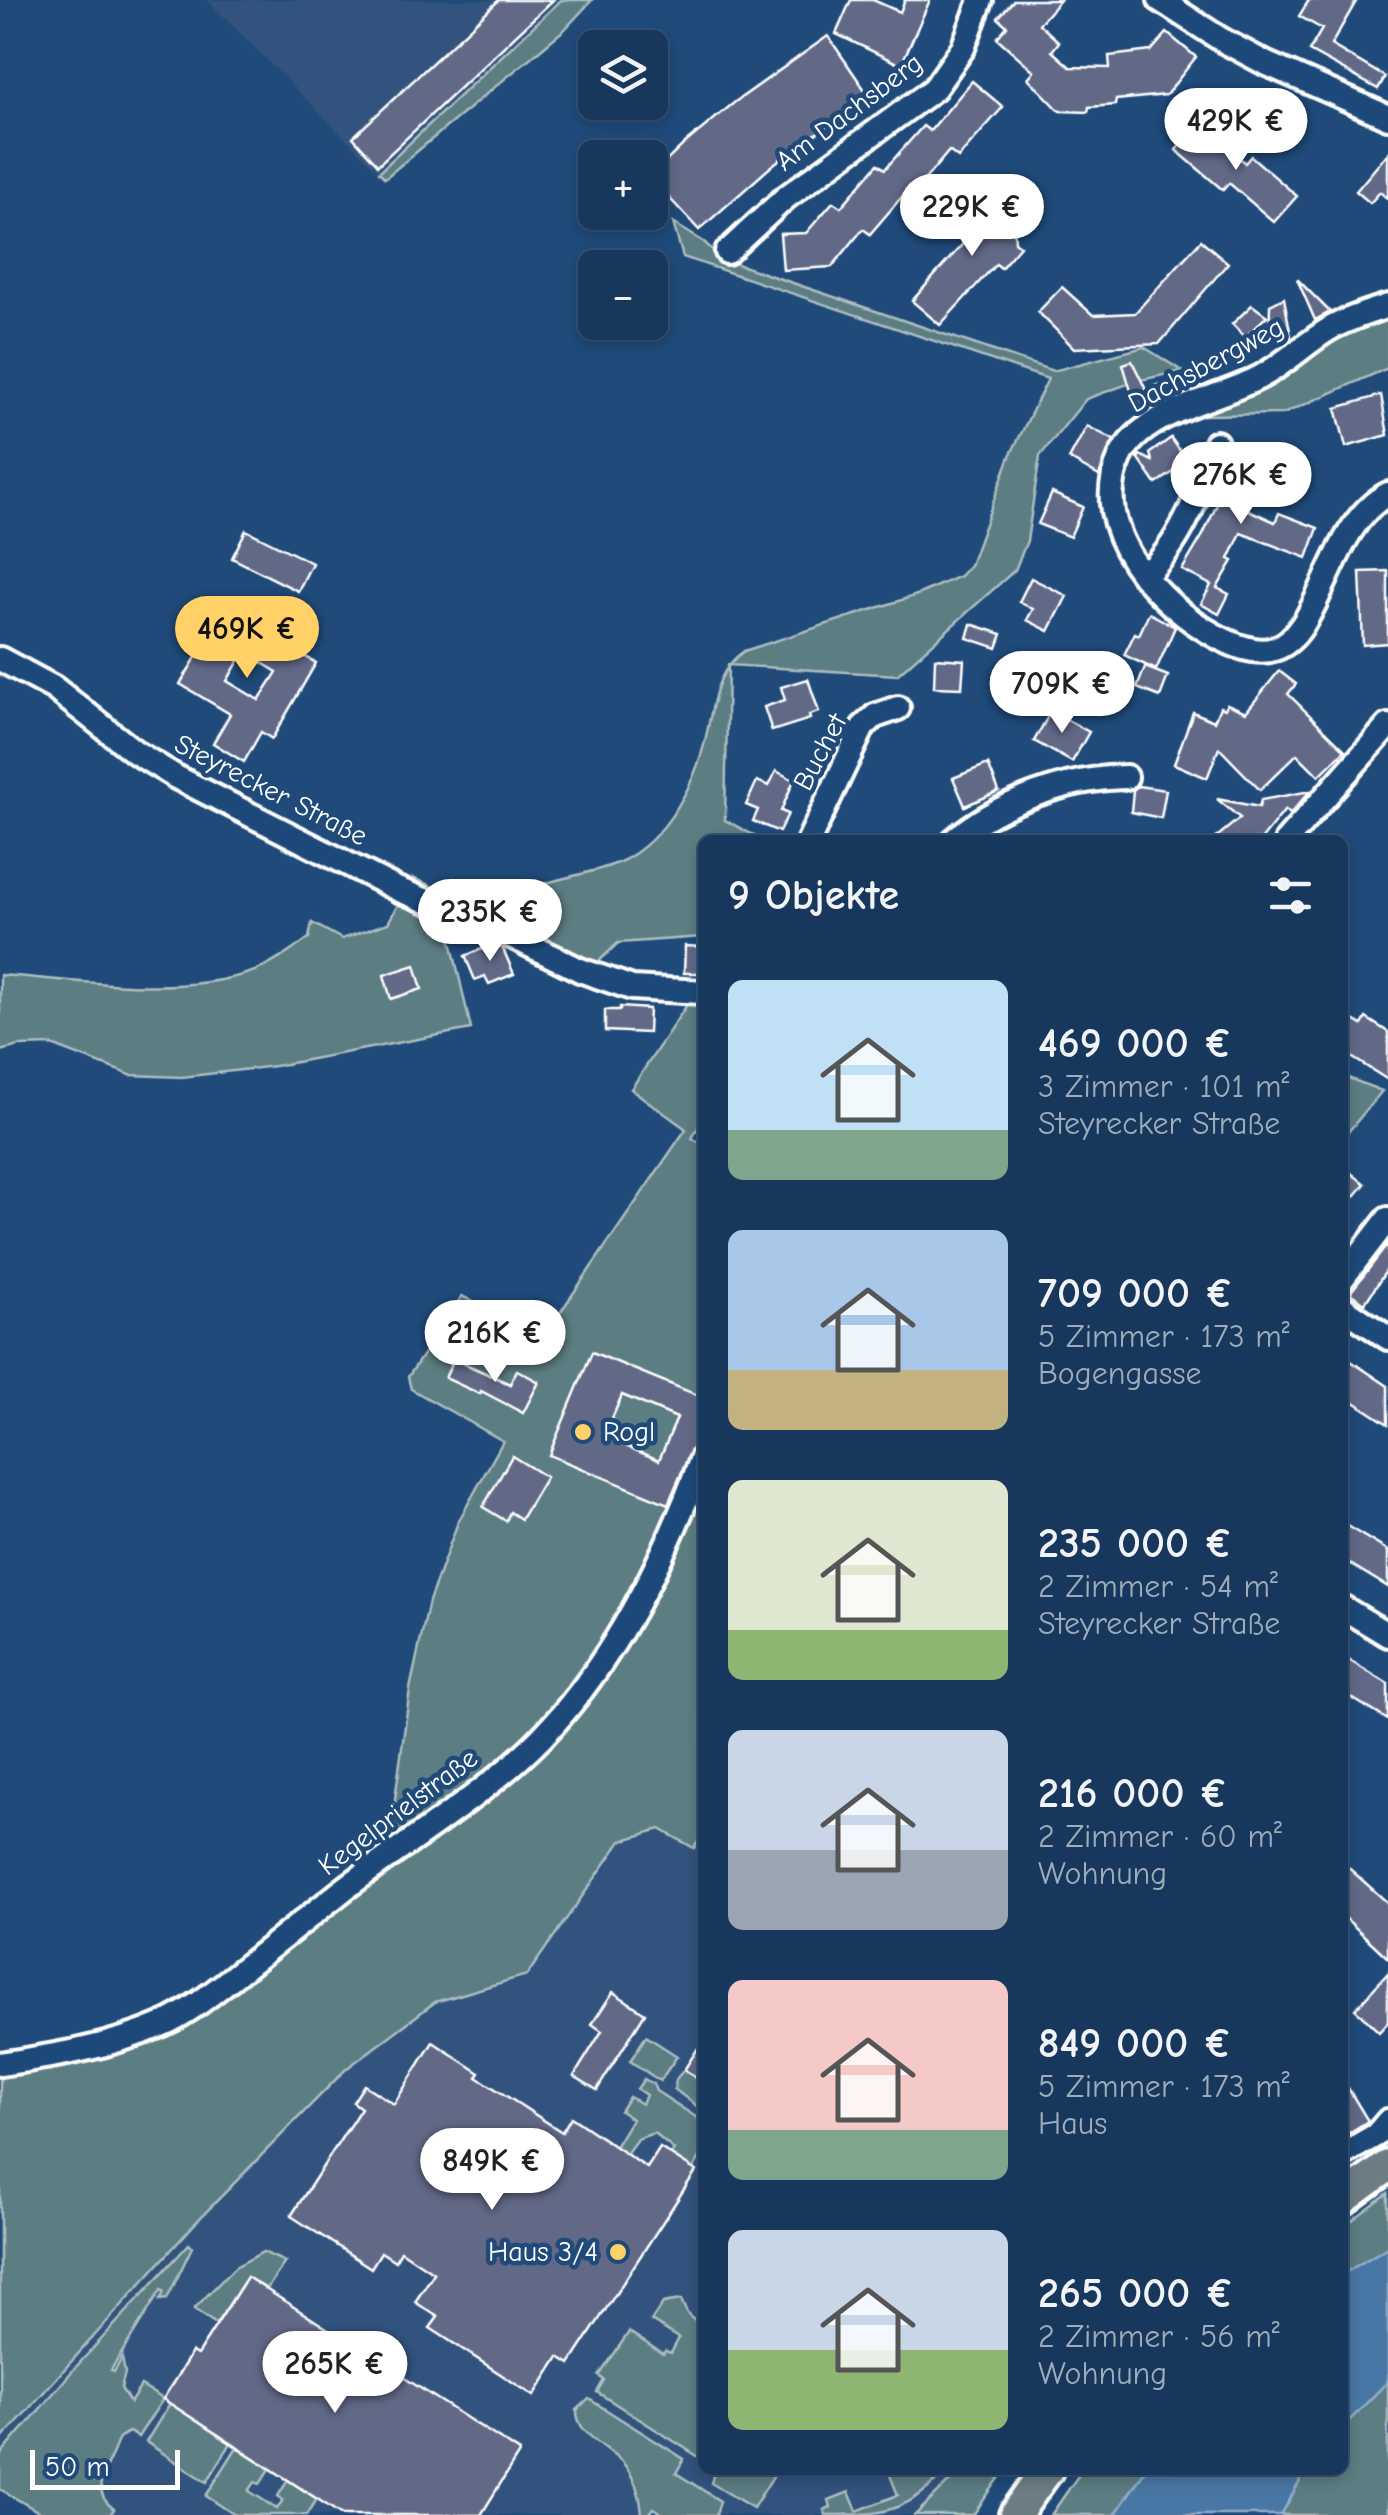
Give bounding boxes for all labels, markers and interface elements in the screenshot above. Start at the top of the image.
map controls [578,30,668,340]
button: layers [578,30,668,120]
street label: Am Dachsberg [769,47,929,177]
pin: 429K € [1155,88,1317,173]
text: 429K € [1186,102,1286,139]
button: + [578,140,668,230]
pin: 229K € [891,174,1053,259]
text: 229K € [922,188,1022,225]
button: − [578,250,668,340]
street label: Dachsbergweg [1123,311,1289,419]
pin: 276K € [1160,442,1322,527]
text: 276K € [1193,456,1289,493]
pin: 469K € [166,596,328,681]
text: 469K € [197,610,297,647]
pin: 709K € [981,651,1143,736]
text: 709K € [1012,665,1112,702]
street label: Buchet [787,707,854,796]
street label: Steyrecker Straße [169,728,373,852]
icon: filters [1263,868,1318,923]
text: 9 Objekte [728,871,899,920]
pin: 235K € [409,879,571,964]
text: 235K € [440,893,540,930]
text: 469 000 € [1038,1019,1233,1068]
icon: home [808,1020,928,1140]
text: 3 Zimmer · 101 m² [1038,1068,1289,1105]
text: Steyrecker Straße [1038,1105,1280,1142]
text: 709 000 € [1038,1269,1234,1318]
icon: home [808,1270,928,1390]
pin: 216K € [414,1300,576,1385]
text: 216K € [447,1314,543,1351]
text: 5 Zimmer · 173 m² [1038,1318,1290,1355]
text: Bogengasse [1038,1355,1202,1392]
place label: Rogl [603,1416,655,1448]
marker: Rogl [572,1421,594,1443]
text: 235 000 € [1038,1519,1233,1568]
icon: home [808,1520,928,1640]
text: 2 Zimmer · 54 m² [1038,1568,1278,1605]
text: Steyrecker Straße [1038,1605,1280,1642]
street label: Kegelprielstraße [312,1742,484,1882]
text: 216 000 € [1038,1769,1228,1818]
icon: home [808,1770,928,1890]
text: 2 Zimmer · 60 m² [1038,1818,1282,1855]
text: Wohnung [1038,1855,1167,1892]
text: 849 000 € [1038,2019,1232,2068]
icon: home [808,2020,928,2140]
text: 5 Zimmer · 173 m² [1038,2068,1290,2105]
text: Haus [1038,2105,1107,2142]
pin: 849K € [411,2128,573,2213]
text: 849K € [442,2142,542,2179]
place label: Haus 3/4 [488,2236,598,2268]
marker: Haus 3/4 [607,2241,629,2263]
text: 265 000 € [1038,2269,1234,2318]
icon: home [808,2270,928,2390]
text: 2 Zimmer · 56 m² [1038,2318,1280,2355]
pin: 265K € [254,2331,416,2416]
text: 265K € [284,2345,386,2382]
text: Wohnung [1038,2355,1167,2392]
scale bar [30,2445,180,2490]
text: 50 m [45,2451,110,2483]

